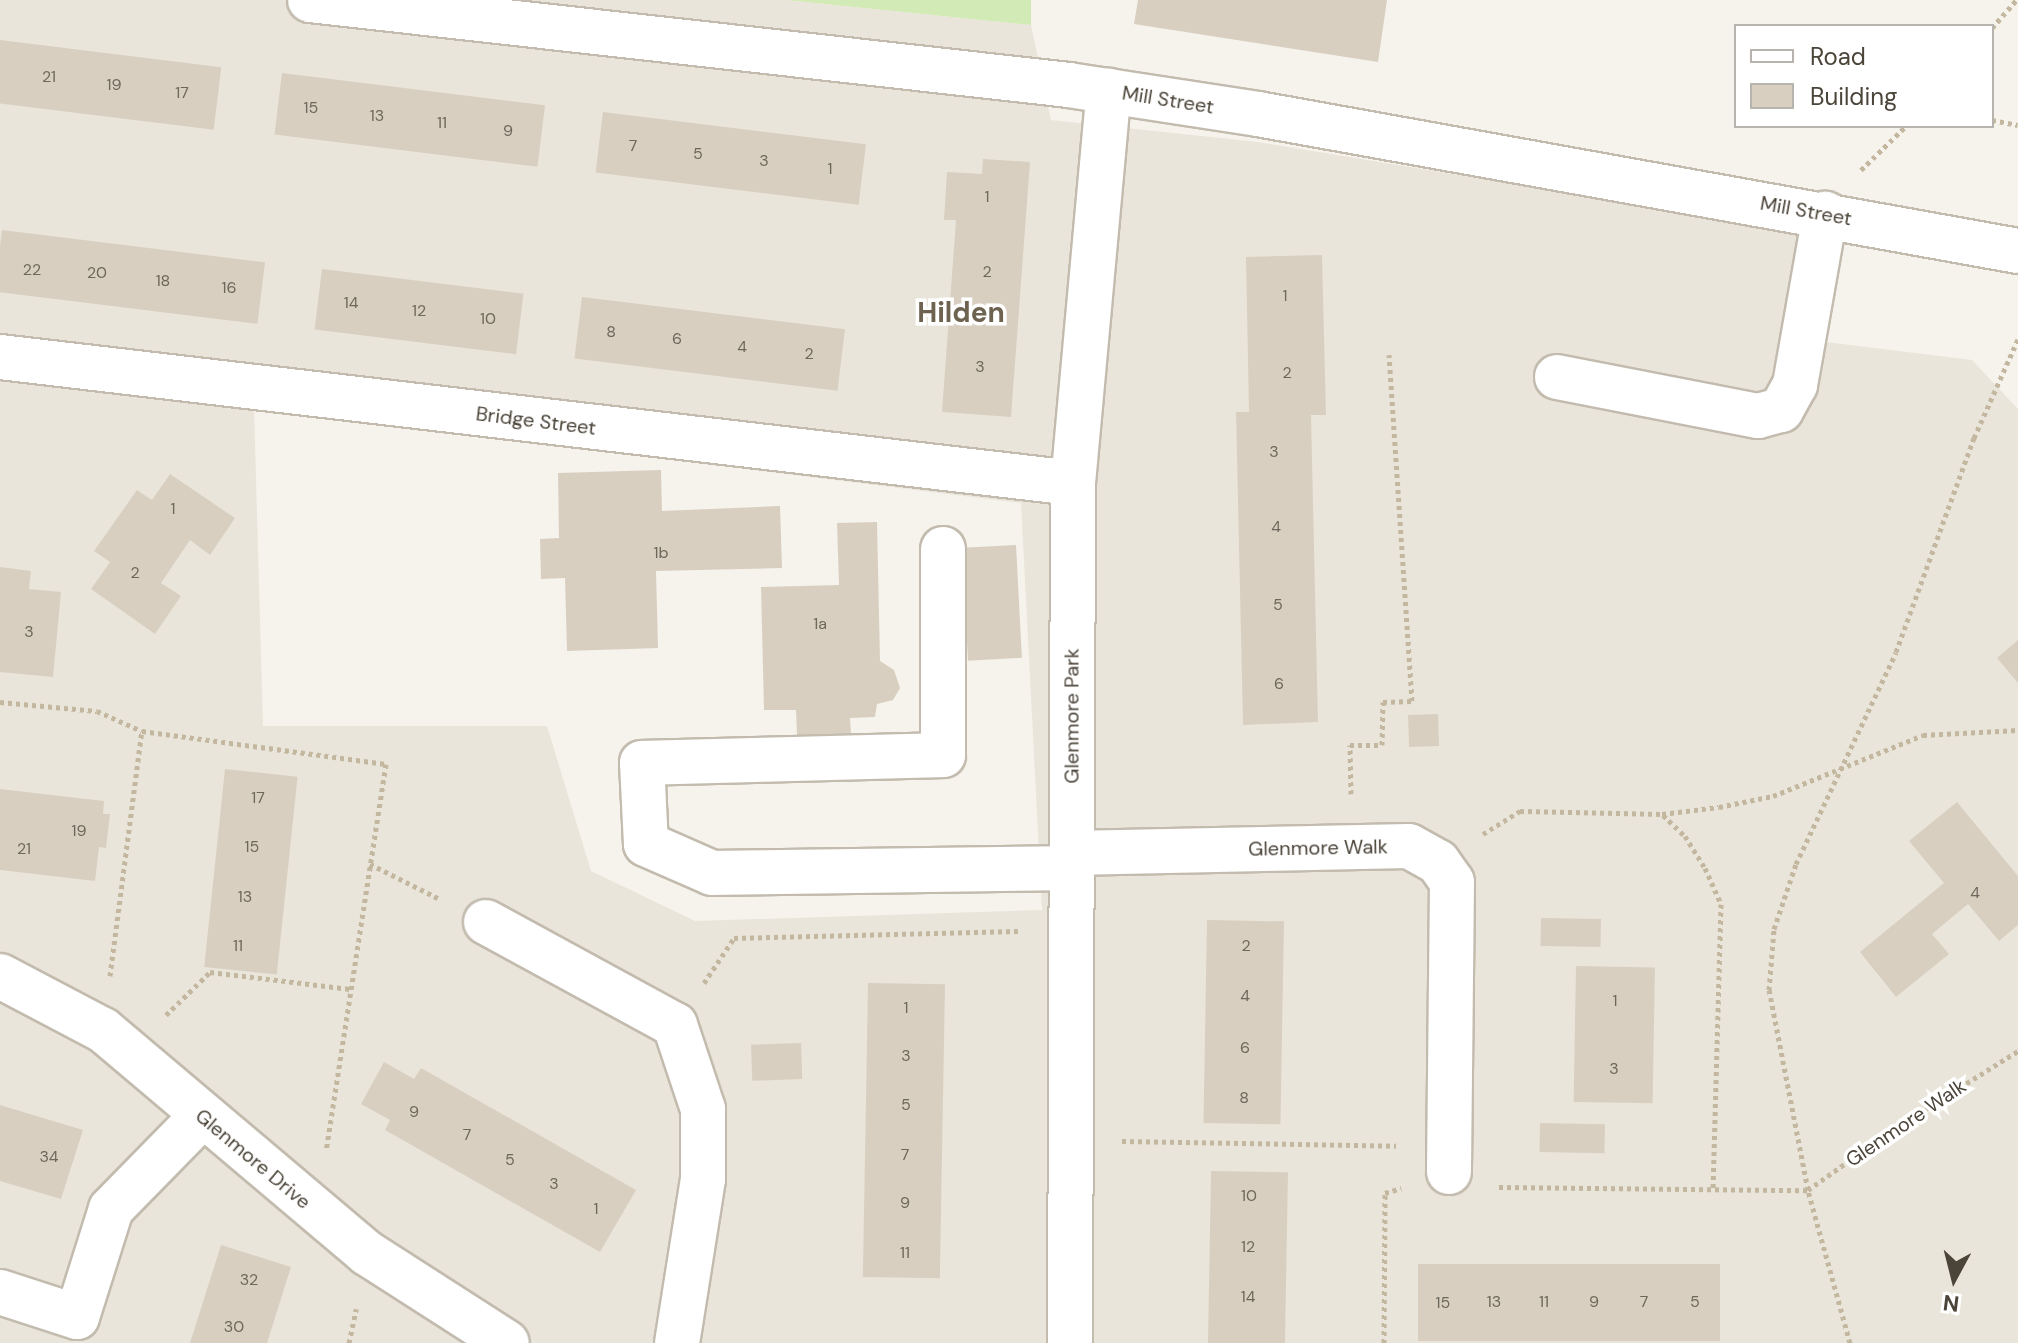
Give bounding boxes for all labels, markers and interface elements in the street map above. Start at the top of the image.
legend [1734,24,1994,128]
text: Road [1810,41,1866,72]
house number: 21 [42,67,56,87]
house number: 19 [106,75,122,95]
street label: Mill Street [1120,81,1216,119]
text: Building [1810,81,1897,112]
house number: 17 [175,83,189,103]
house number: 15 [304,98,318,118]
house number: 13 [370,106,384,126]
house number: 11 [437,113,447,133]
house number: 9 [503,121,513,141]
house number: 7 [629,136,637,156]
house number: 5 [693,144,703,164]
house number: 3 [759,151,769,171]
house number: 1 [828,159,832,179]
house number: 1 [985,187,989,207]
street label: Mill Street [1758,191,1854,231]
house number: 22 [23,260,41,280]
house number: 2 [982,262,992,282]
house number: 20 [87,263,107,283]
house number: 18 [156,271,170,291]
house number: 16 [221,278,237,298]
house number: 1 [1283,286,1287,306]
house number: 14 [344,293,358,313]
district label: Hilden [917,296,1005,330]
house number: 12 [412,301,426,321]
house number: 10 [480,309,496,329]
house number: 8 [606,322,616,342]
house number: 6 [672,329,682,349]
house number: 4 [737,337,747,357]
house number: 2 [804,344,814,364]
house number: 3 [975,357,985,377]
house number: 2 [1282,363,1292,383]
street label: Bridge Street [475,402,597,440]
house number: 3 [1269,442,1279,462]
house number: 1 [171,499,175,519]
house number: 4 [1271,517,1281,537]
house number: 1b [653,543,669,563]
house number: 2 [130,563,140,583]
house number: 5 [1273,595,1283,615]
house number: 1a [813,614,827,634]
house number: 3 [24,622,34,642]
street label: Glenmore Park [1060,648,1084,784]
house number: 6 [1274,674,1284,694]
house number: 17 [251,788,265,808]
house number: 19 [71,821,87,841]
street label: Glenmore Walk [1248,835,1388,861]
house number: 15 [245,837,259,857]
house number: 21 [17,839,31,859]
house number: 4 [1970,883,1980,903]
house number: 13 [238,887,252,907]
house number: 11 [233,936,243,956]
house number: 2 [1241,936,1251,956]
house number: 4 [1240,986,1250,1006]
house number: 1 [1613,991,1617,1011]
house number: 1 [904,998,908,1018]
house number: 6 [1240,1038,1250,1058]
house number: 3 [901,1046,911,1066]
house number: 3 [1609,1059,1619,1079]
street label: Glenmore Walk [1841,1074,1971,1172]
house number: 8 [1239,1088,1249,1108]
house number: 5 [901,1095,911,1115]
house number: 9 [409,1102,419,1122]
street label: Glenmore Drive [190,1104,316,1214]
house number: 7 [463,1125,471,1145]
house number: 7 [901,1145,909,1165]
house number: 34 [39,1147,59,1167]
house number: 5 [505,1150,515,1170]
house number: 3 [549,1174,559,1194]
house number: 10 [1241,1186,1257,1206]
house number: 9 [900,1193,910,1213]
house number: 1 [594,1199,598,1219]
house number: 12 [1241,1237,1255,1257]
north arrow [1914,1239,1994,1319]
house number: 11 [900,1243,910,1263]
house number: 32 [240,1270,258,1290]
house number: 14 [1241,1287,1255,1307]
text: N [1941,1288,1961,1319]
house number: 13 [1487,1292,1501,1312]
house number: 11 [1539,1292,1549,1312]
house number: 9 [1589,1292,1599,1312]
house number: 7 [1640,1292,1648,1312]
house number: 5 [1690,1292,1700,1312]
house number: 15 [1436,1293,1450,1313]
house number: 30 [224,1317,244,1337]

